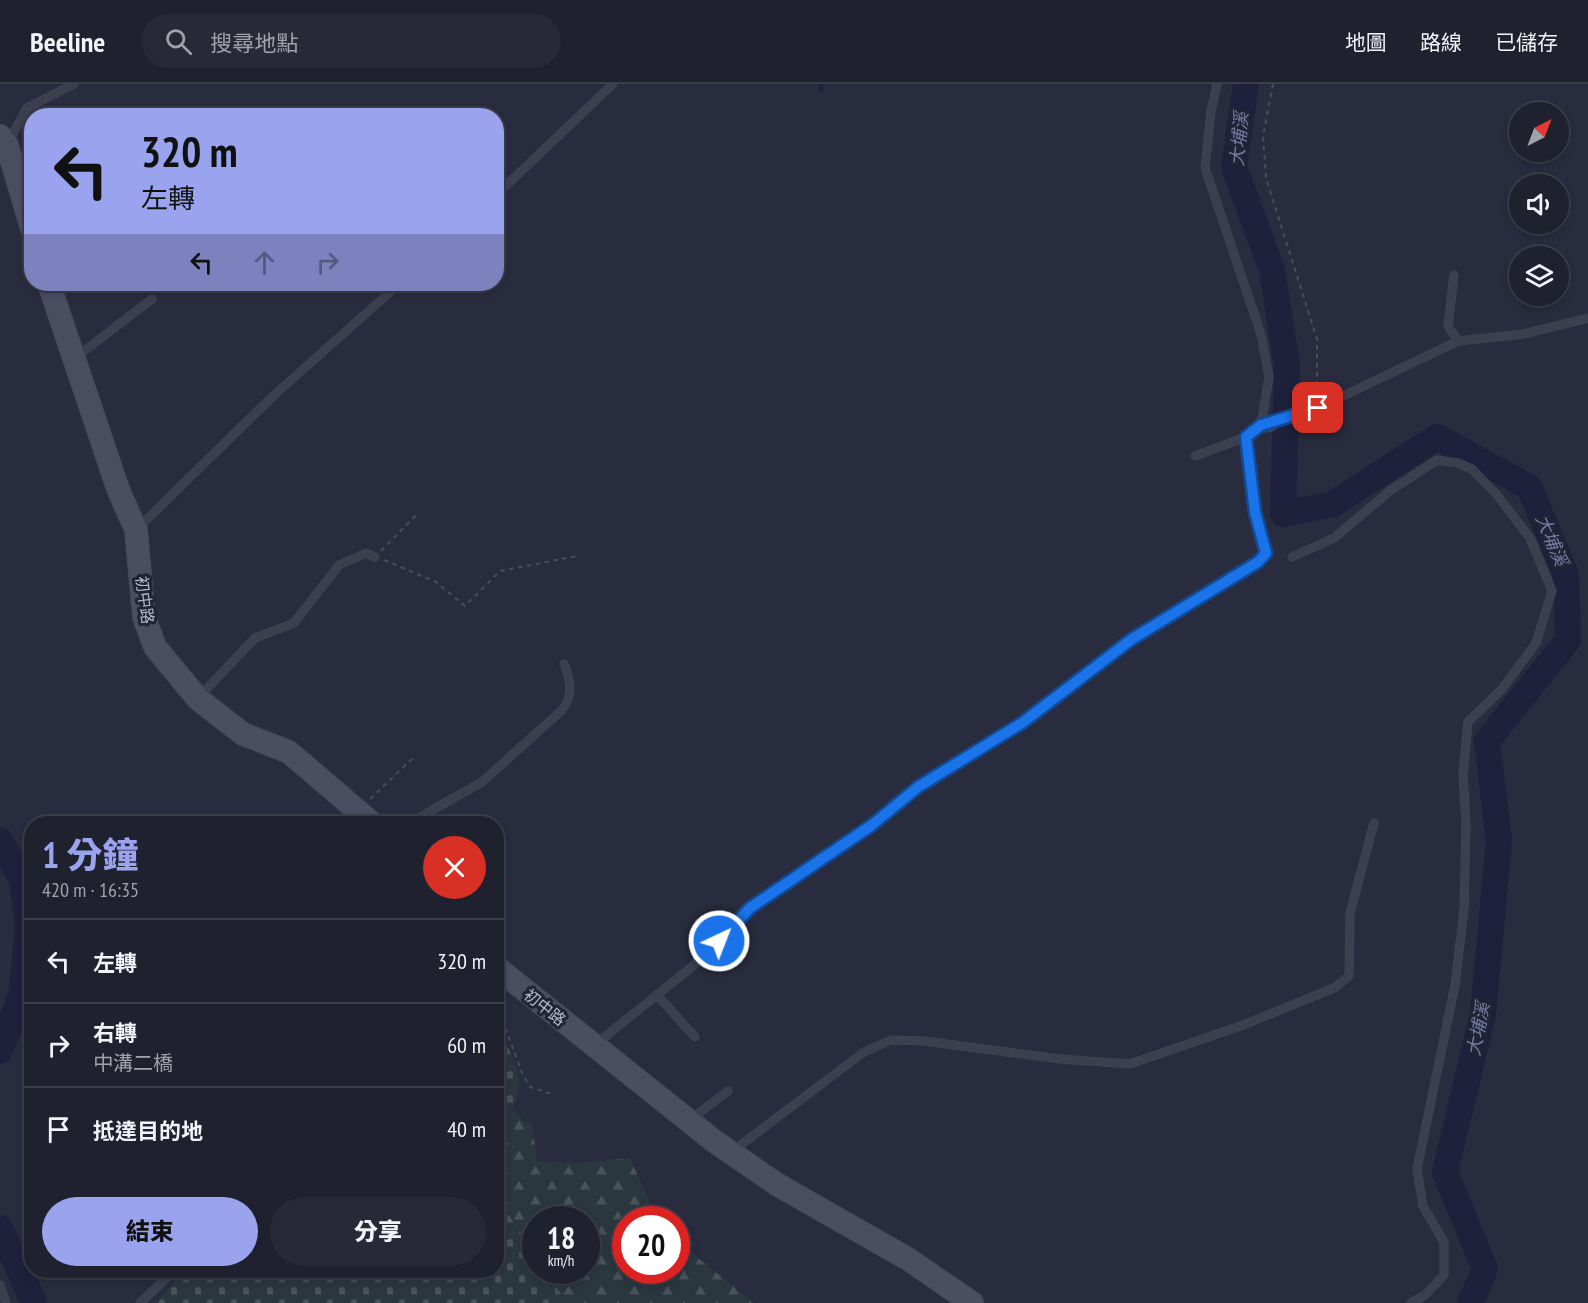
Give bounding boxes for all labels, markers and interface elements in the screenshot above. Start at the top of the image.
search box [141,14,561,68]
text: Beeline [30,23,105,60]
icon: search [162,25,195,58]
text: 搜尋地點 [210,29,298,57]
text: 地圖 [1345,29,1387,56]
text: 路線 [1420,29,1462,56]
text: 已儲存 [1495,29,1558,56]
north arrow [1509,102,1569,162]
map controls [1509,102,1569,306]
water label: 大埔溪 [1225,108,1253,167]
text: 320 m [141,124,238,179]
icon: left [42,132,120,210]
button: sound [1509,174,1569,234]
text: 左轉 [141,181,195,215]
icon: left [185,246,218,279]
icon: ahead [248,246,281,279]
icon: right [311,246,344,279]
button: layers [1509,246,1569,306]
pin [1292,382,1343,433]
icon: arrive [1301,391,1334,424]
water label: 大埔溪 [1531,511,1574,572]
street label: 初中路 [132,575,158,625]
text: 1 分鐘 [42,831,139,878]
button: close [423,836,486,899]
text: 420 m · 16:35 [42,877,139,903]
position arrow [687,909,751,973]
icon: left [42,945,75,978]
text: 320 m [437,947,486,975]
text: 左轉 [93,949,137,977]
street label: 初中路 [520,984,570,1030]
water label: 大埔溪 [1462,997,1495,1058]
text: 右轉 [93,1019,137,1047]
icon: right [42,1029,75,1062]
text: 60 m [447,1031,486,1059]
text: 中溝二橋 [93,1050,173,1076]
icon: arrive [42,1113,75,1146]
text: 40 m [447,1115,486,1143]
text: 抵達目的地 [93,1117,203,1145]
button: 結束 [42,1197,258,1266]
button: 分享 [270,1197,486,1266]
speed limit sign: 20 [612,1206,690,1284]
text: 18 [547,1218,575,1257]
text: km/h [548,1251,574,1270]

